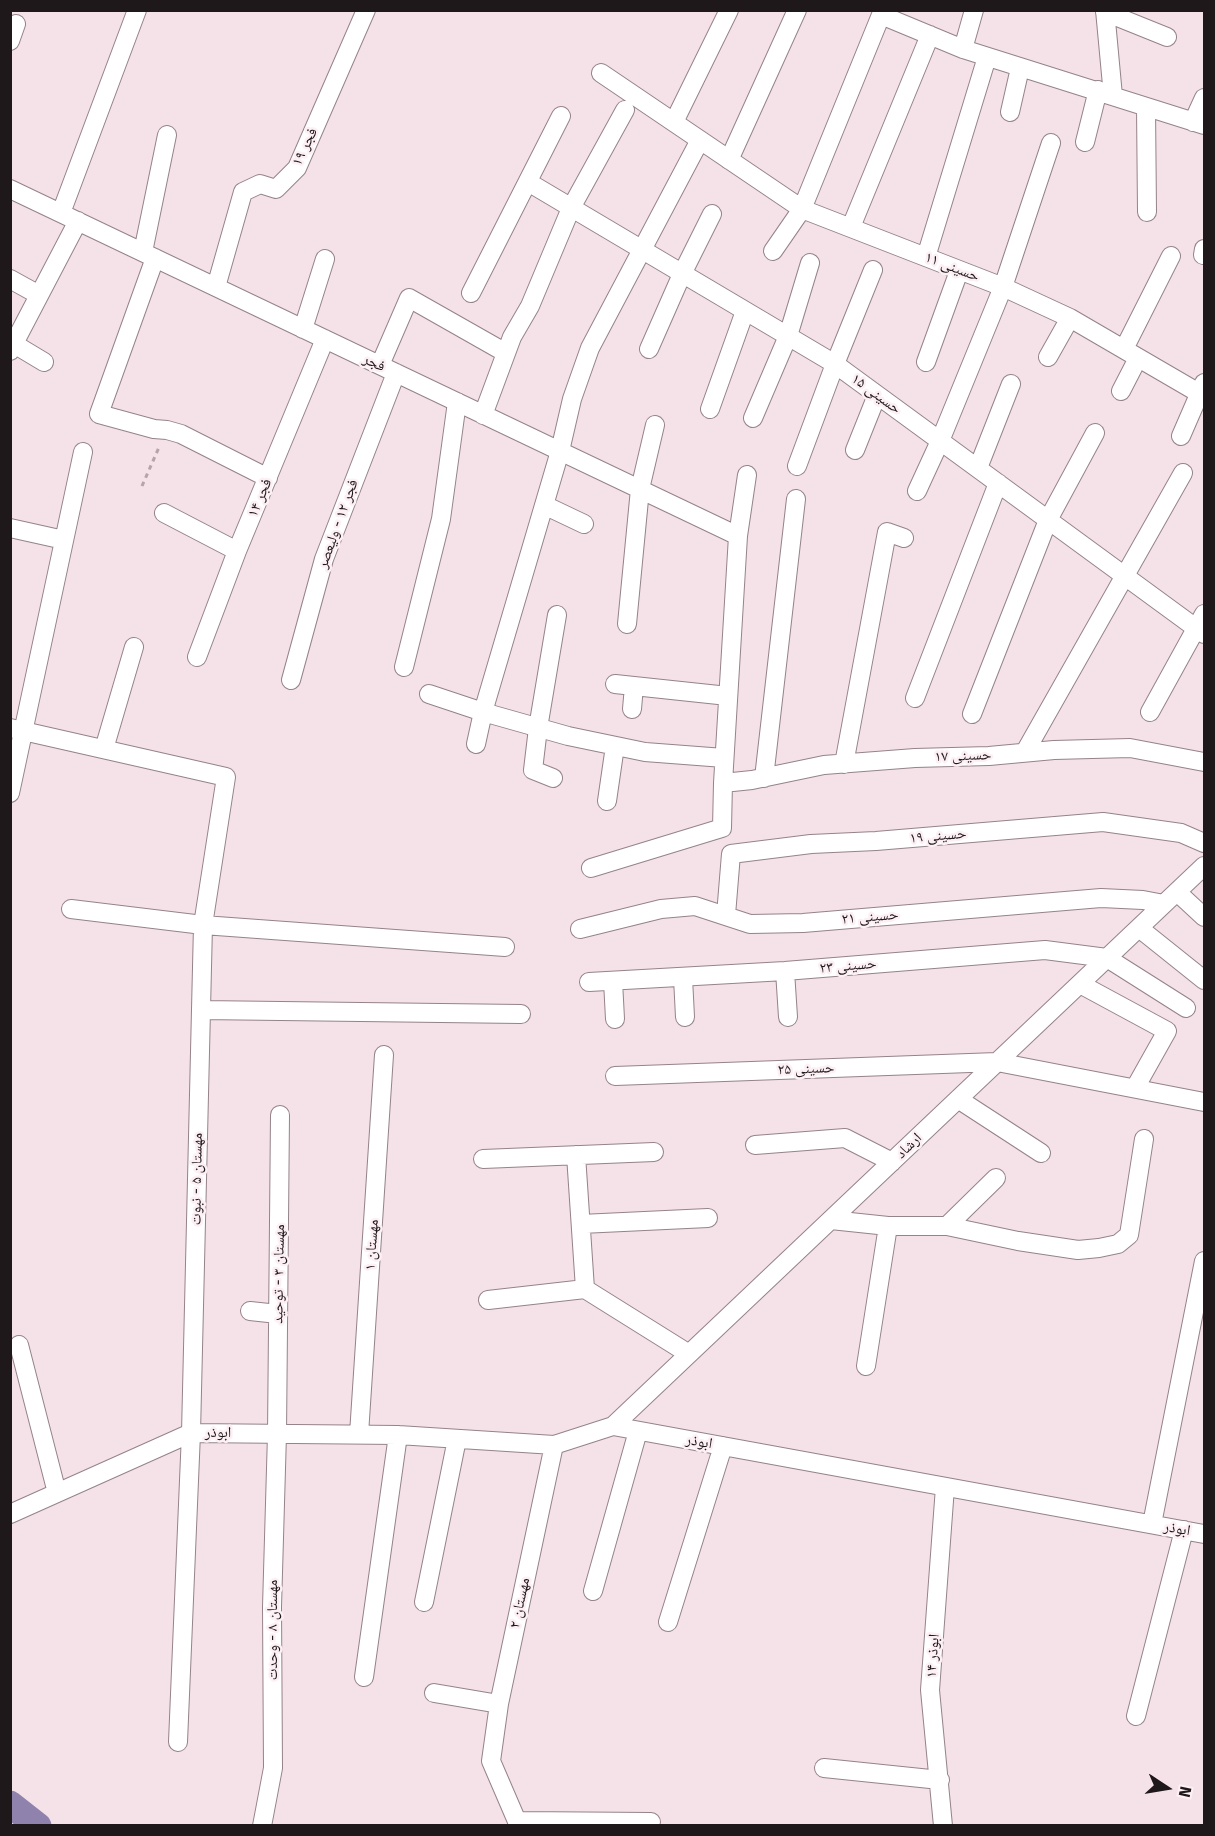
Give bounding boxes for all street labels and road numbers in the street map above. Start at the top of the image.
street label: فجر ۱۹ [288,125,322,169]
street label: حسینی ۱۱ [922,248,982,286]
street label: فجر [360,350,388,376]
street label: حسینی ۱۵ [848,370,904,418]
street label: فجر ۱۴ [244,476,276,520]
street label: فجر ۱۲ - ولیعصر [314,477,362,571]
street label: حسینی ۱۷ [934,746,992,766]
street label: حسینی ۱۹ [909,825,967,847]
street label: حسینی ۲۱ [841,906,899,928]
street label: حسینی ۲۳ [819,955,877,977]
street label: حسینی ۲۵ [777,1059,835,1079]
street label: ارشاد [892,1129,926,1163]
street label: مهستان ۵ - نبوت [187,1133,207,1225]
street label: مهستان ۱ [361,1219,383,1271]
street label: مهستان ۳ - توحید [269,1224,289,1324]
street label: ابوذر [205,1424,231,1442]
street label: ابوذر [684,1431,714,1453]
street label: ابوذر [1162,1518,1192,1540]
street label: مهستان ۲ [506,1576,534,1630]
street label: مهستان ۸ - وحدت [264,1580,282,1680]
street label: ابوذر ۱۴ [922,1633,944,1679]

